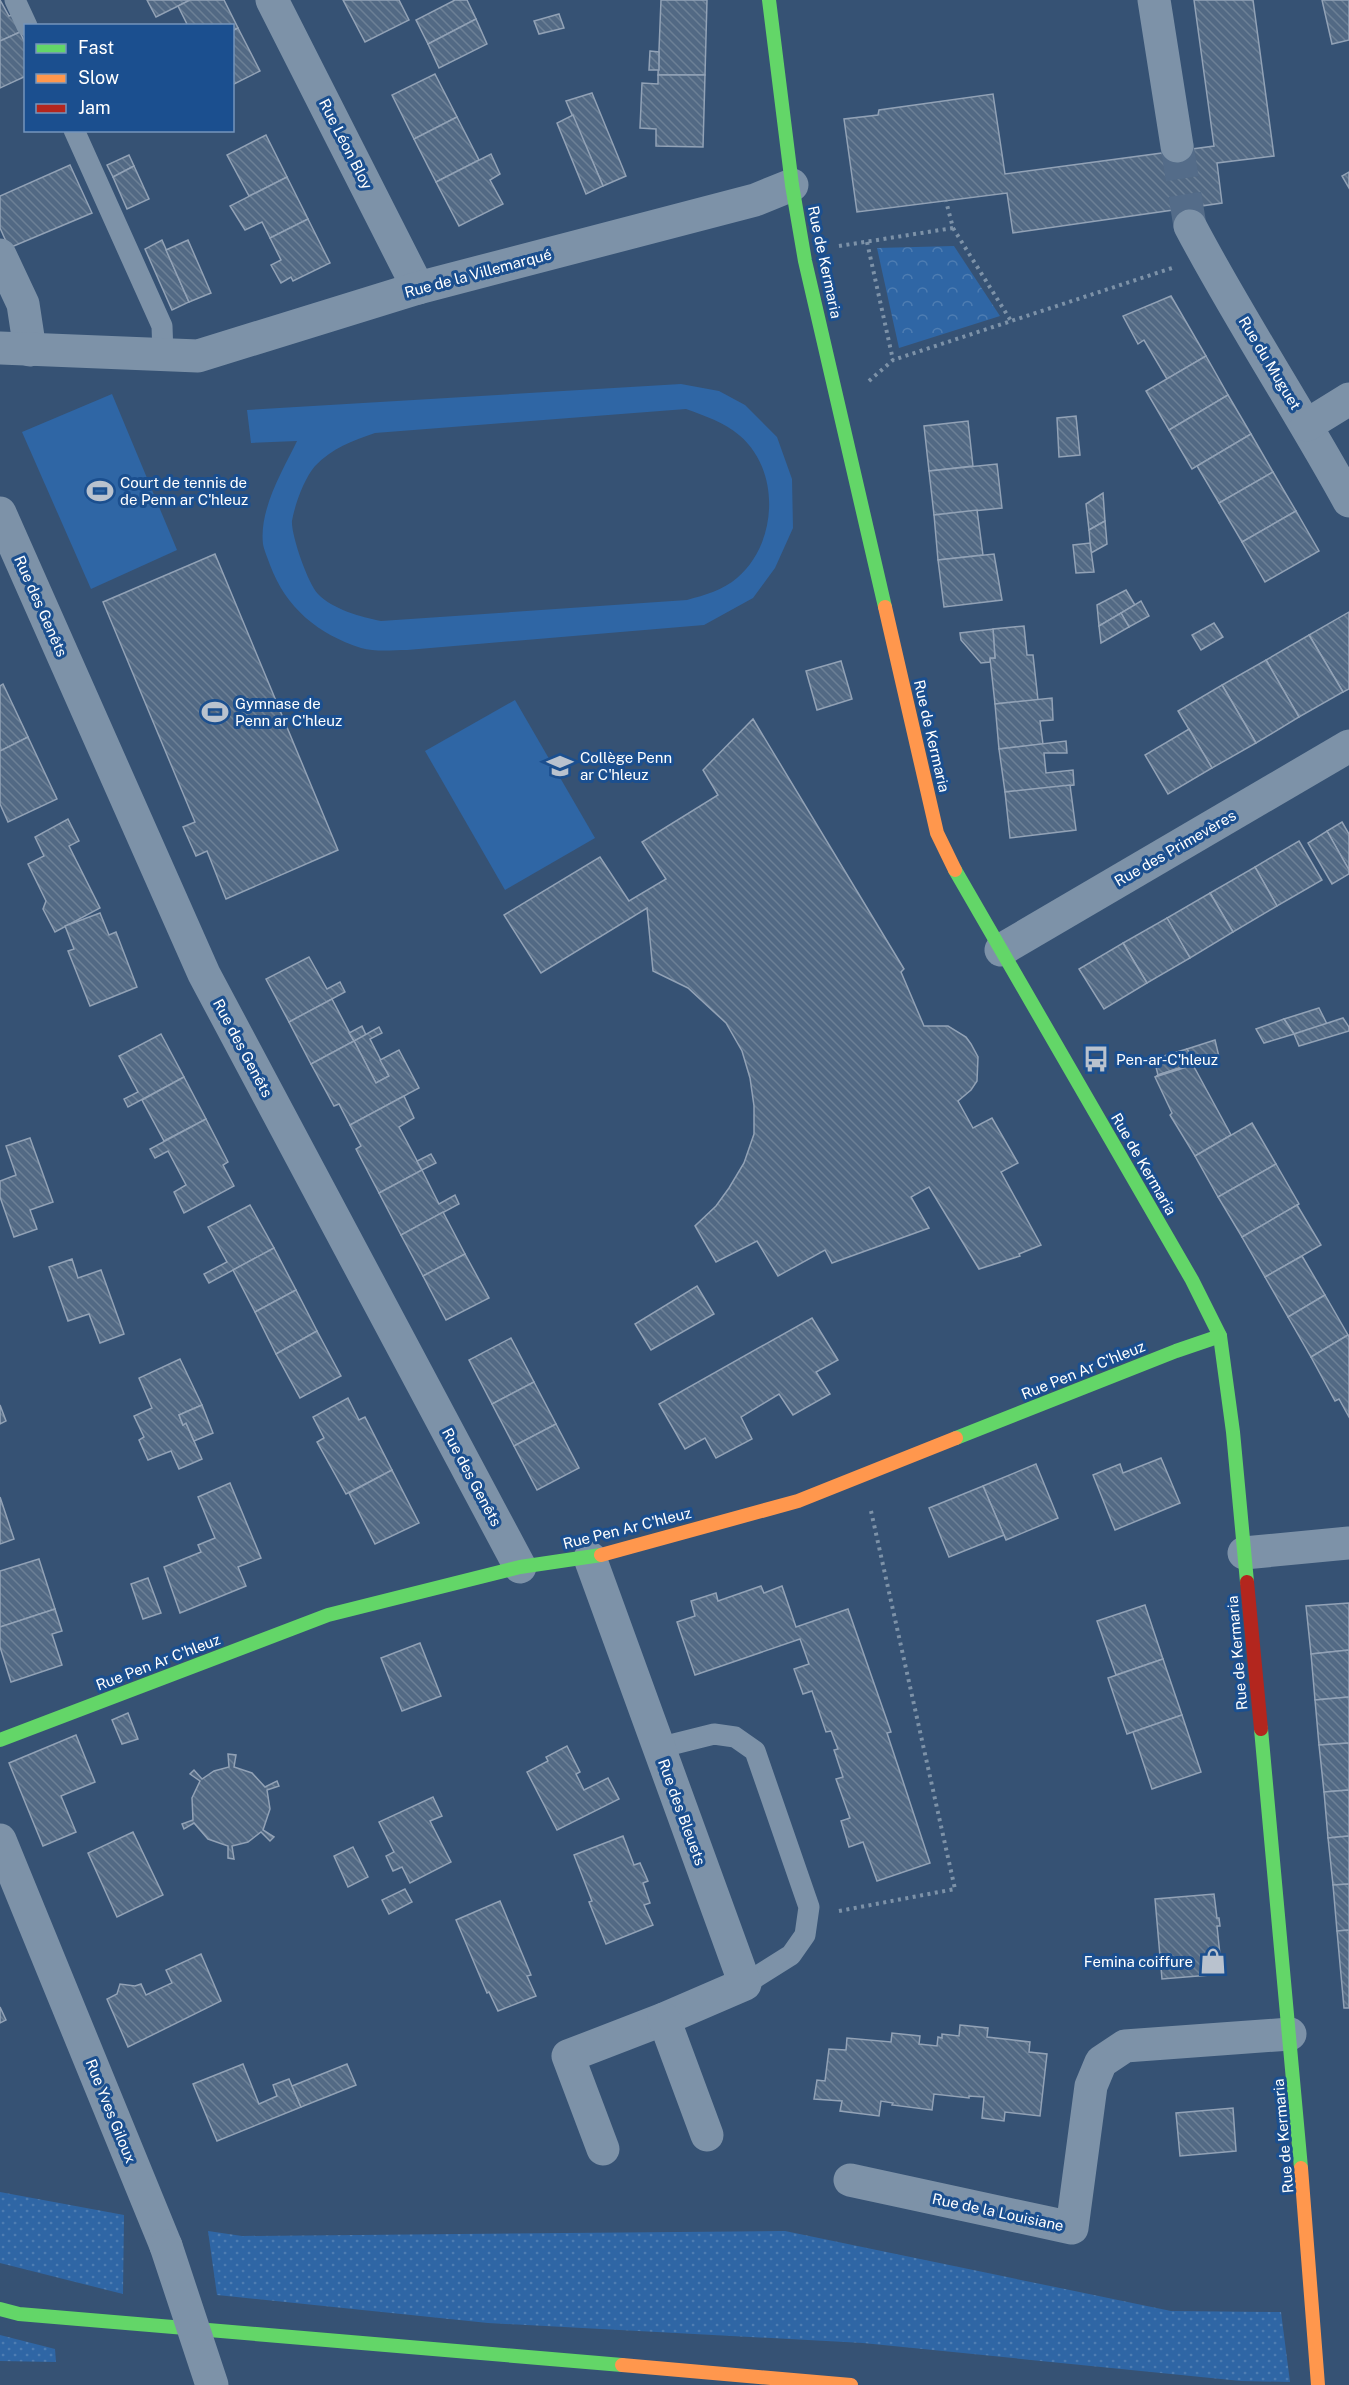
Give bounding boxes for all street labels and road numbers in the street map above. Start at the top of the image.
street label: Rue Léon Bloy [316,96,376,192]
street label: Rue de Kermaria [805,204,845,320]
street label: Rue de la Villemarqué [403,245,553,301]
street label: Rue du Muguet [1236,313,1305,413]
street label: Rue des Genêts [11,553,71,659]
street label: Rue de Kermaria [911,678,953,794]
street label: Rue des Primevères [1111,806,1239,890]
street label: Rue des Genêts [210,996,276,1100]
street label: Rue de Kermaria [1108,1110,1180,1218]
street label: Rue Pen Ar C'hleuz [1019,1337,1147,1403]
street label: Rue des Genêts [439,1425,505,1529]
street label: Rue Pen Ar C'hleuz [561,1504,693,1552]
street label: Rue de Kermaria [1224,1595,1250,1711]
street label: Rue Pen Ar C'hleuz [93,1630,223,1694]
street label: Rue des Bleuets [655,1756,709,1868]
street label: Rue Yves Giloux [82,2056,140,2166]
street label: Rue de Kermaria [1270,2078,1296,2194]
street label: Rue de la Louisiane [931,2190,1065,2234]

